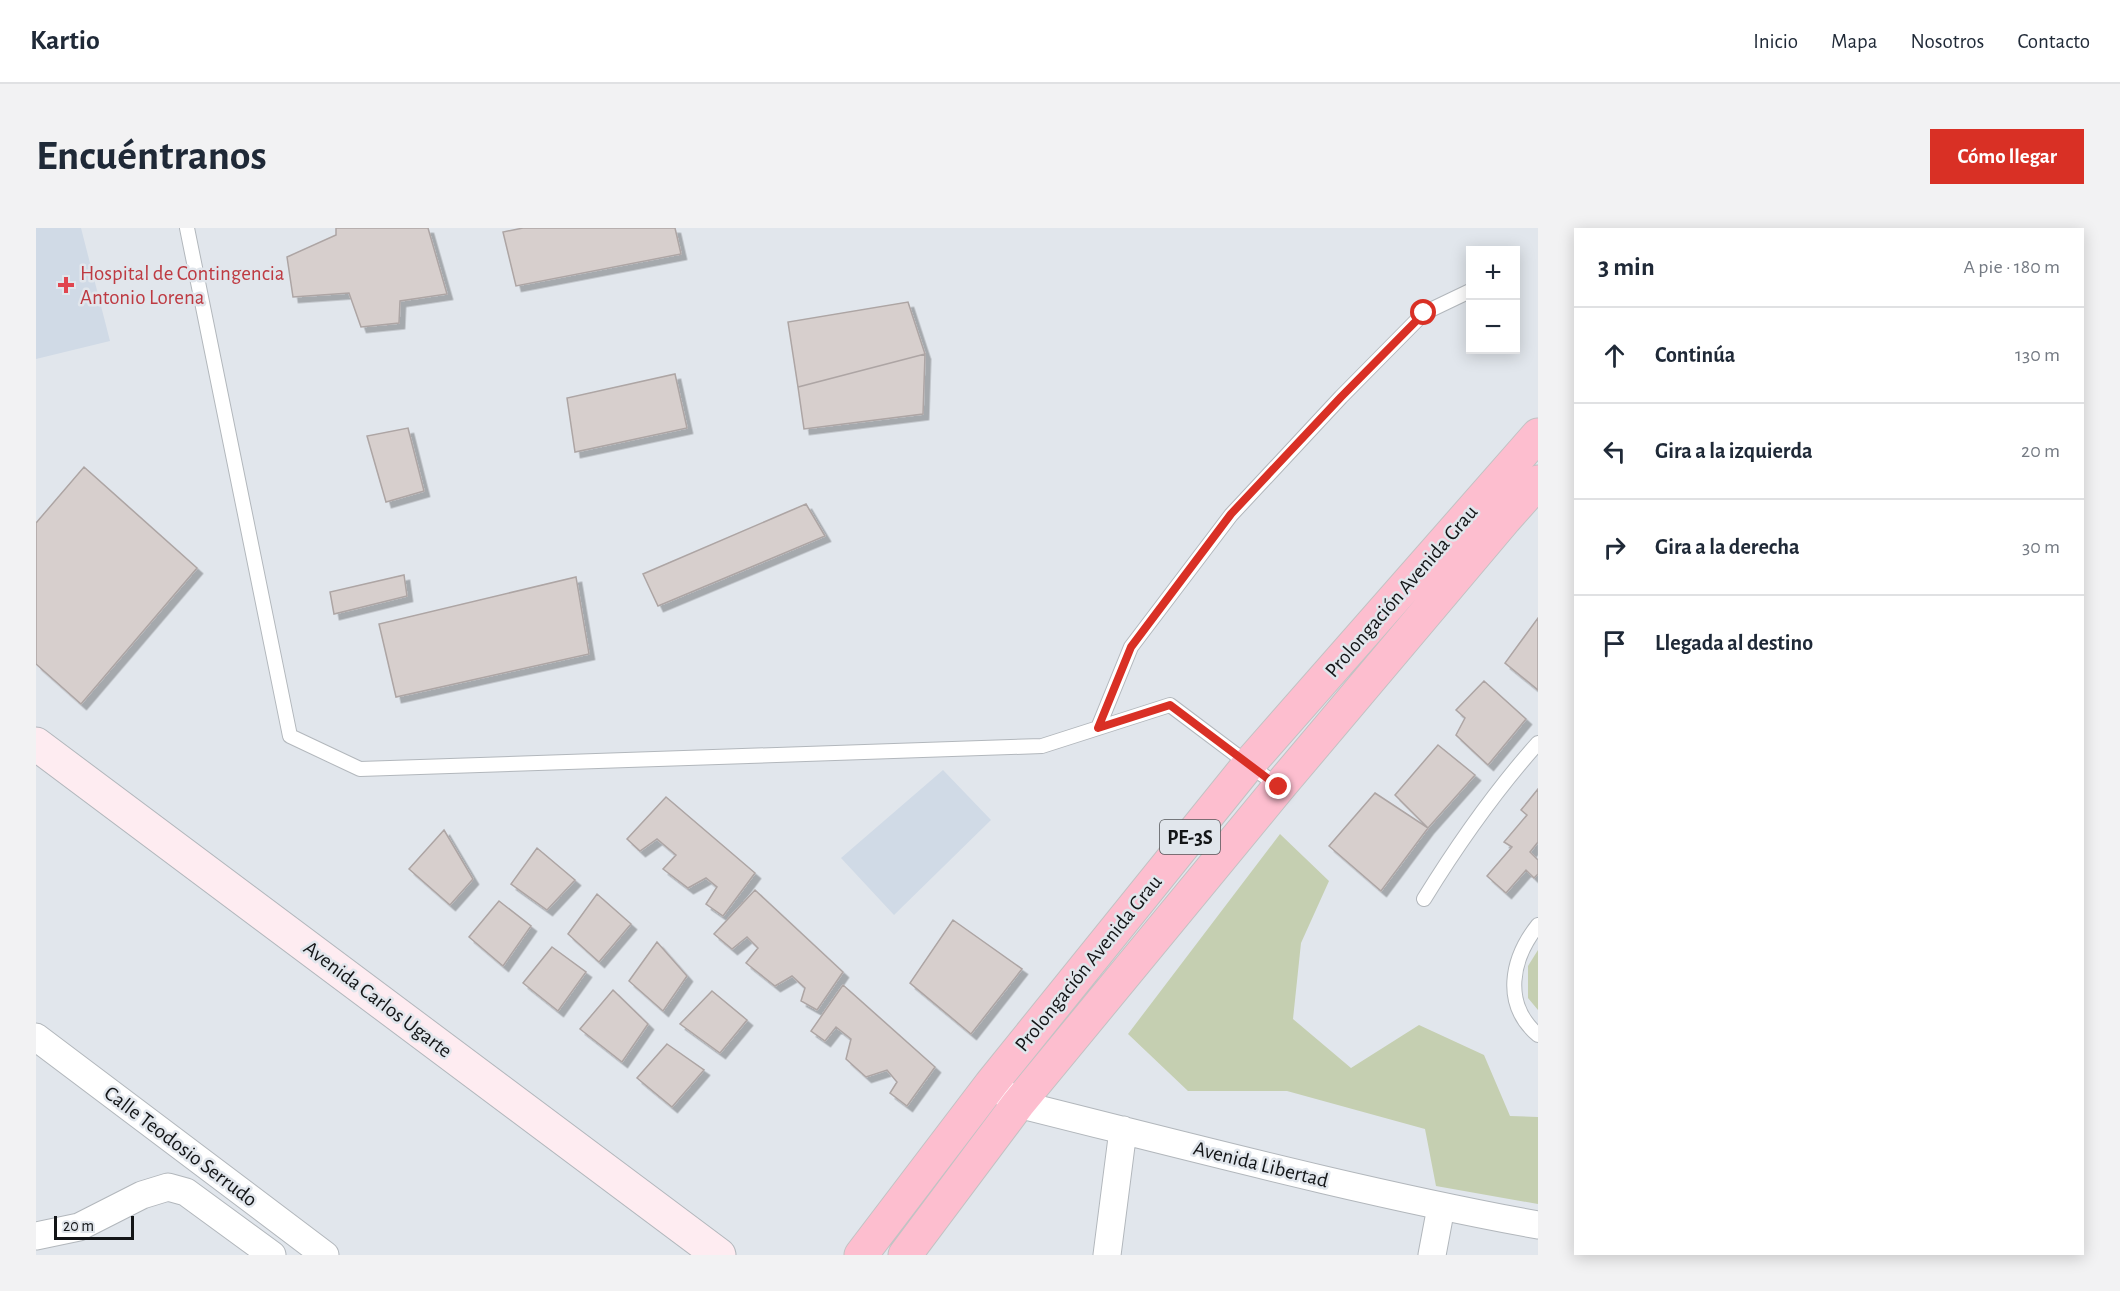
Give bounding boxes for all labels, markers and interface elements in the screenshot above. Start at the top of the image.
text: Kartio [30,27,100,55]
text: Inicio [1753,31,1798,52]
text: Mapa [1831,31,1878,52]
text: Nosotros [1911,31,1984,52]
text: Contacto [2017,31,2090,52]
button: Cómo llegar [1930,129,2084,184]
text: Encuéntranos [36,135,267,177]
map controls [1466,246,1520,354]
button: + [1466,246,1520,300]
text: 3 min [1598,254,1655,280]
text: A pie · 180 m [1964,257,2060,277]
place label: Hospital de Contingencia Antonio Lorena [80,263,285,308]
marker: Hospital de Contingencia Antonio Lorena [57,276,75,294]
route start [1410,299,1436,325]
button: − [1466,300,1520,354]
icon: ahead [1598,339,1631,372]
text: Continúa [1655,344,1735,366]
text: 130 m [2015,345,2060,365]
icon: left [1598,435,1631,468]
text: Gira a la izquierda [1655,440,1813,462]
text: 20 m [2021,441,2060,461]
street label: Prolongación Avenida Grau [1321,501,1482,681]
icon: right [1598,531,1631,564]
text: Gira a la derecha [1655,536,1800,558]
text: 30 m [2022,537,2060,557]
icon: arrive [1598,627,1631,660]
text: Llegada al destino [1655,632,1813,654]
route end [1265,773,1291,799]
road number: PE-3S [1160,820,1220,854]
street label: Prolongación Avenida Grau [1011,871,1166,1055]
street label: Avenida Carlos Ugarte [300,937,456,1062]
street label: Calle Teodosio Serrudo [100,1082,261,1211]
street label: Avenida Libertad [1191,1138,1331,1191]
scale bar [54,1213,134,1240]
text: 20 m [63,1218,94,1234]

